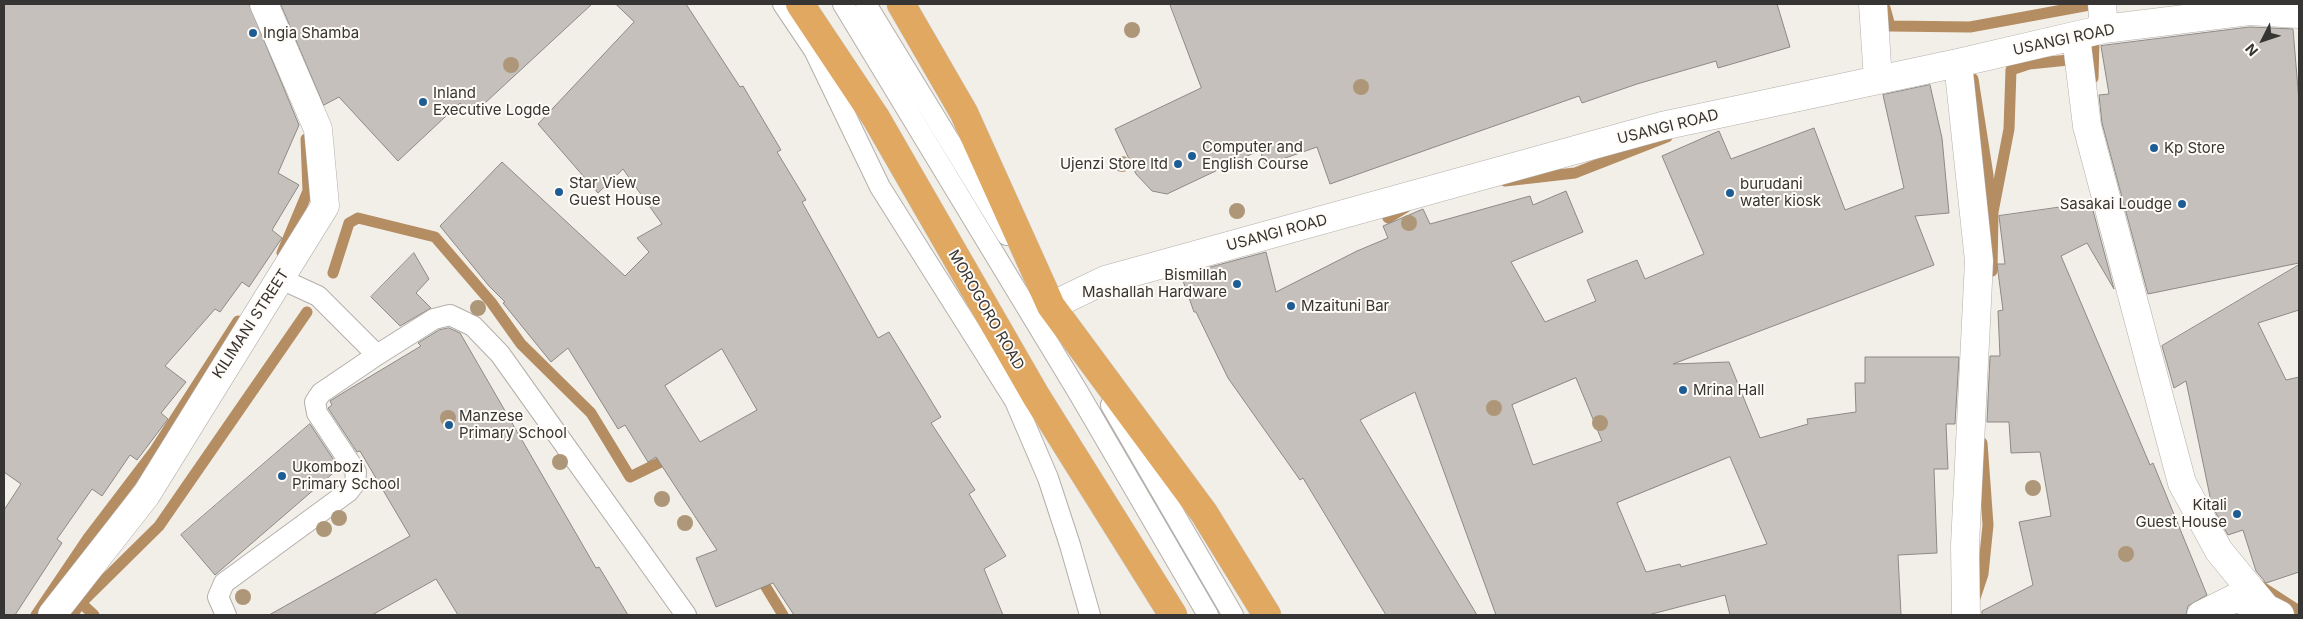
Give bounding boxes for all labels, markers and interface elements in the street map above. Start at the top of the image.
north arrow [2238,15,2288,65]
street label: USANGI ROAD [2011,20,2117,60]
place label: Ingia Shamba [263,24,359,42]
marker: Ingia Shamba [247,27,259,39]
text: N [2241,41,2261,60]
place label: Inland Executive Logde [433,84,550,119]
marker: Inland Executive Logde [417,96,429,108]
street label: USANGI ROAD [1616,106,1720,148]
place label: Computer and English Course [1202,138,1308,173]
place label: Kp Store [2164,139,2225,157]
marker: Kp Store [2148,142,2160,154]
marker: Computer and English Course [1186,150,1198,162]
place label: Ujenzi Store ltd [1060,155,1168,173]
marker: Ujenzi Store ltd [1172,158,1184,170]
place label: Star View Guest House [569,174,661,209]
place label: burudani water kiosk [1740,175,1821,210]
marker: Star View Guest House [553,186,565,198]
marker: burudani water kiosk [1724,187,1736,199]
place label: Sasakai Loudge [2060,195,2172,213]
marker: Sasakai Loudge [2176,198,2188,210]
street label: USANGI ROAD [1225,211,1329,255]
street label: MOROGORO ROAD [944,247,1028,373]
street label: KILIMANI STREET [209,266,293,382]
place label: Bismillah Mashallah Hardware [1082,266,1227,301]
marker: Bismillah Mashallah Hardware [1231,278,1243,290]
place label: Mzaituni Bar [1301,297,1389,315]
marker: Mzaituni Bar [1285,300,1297,312]
place label: Mrina Hall [1693,381,1764,399]
marker: Mrina Hall [1677,384,1689,396]
place label: Manzese Primary School [459,407,567,442]
marker: Manzese Primary School [443,419,455,431]
place label: Ukombozi Primary School [292,458,400,493]
marker: Ukombozi Primary School [276,470,288,482]
place label: Kitali Guest House [2135,496,2227,531]
marker: Kitali Guest House [2231,508,2243,520]

